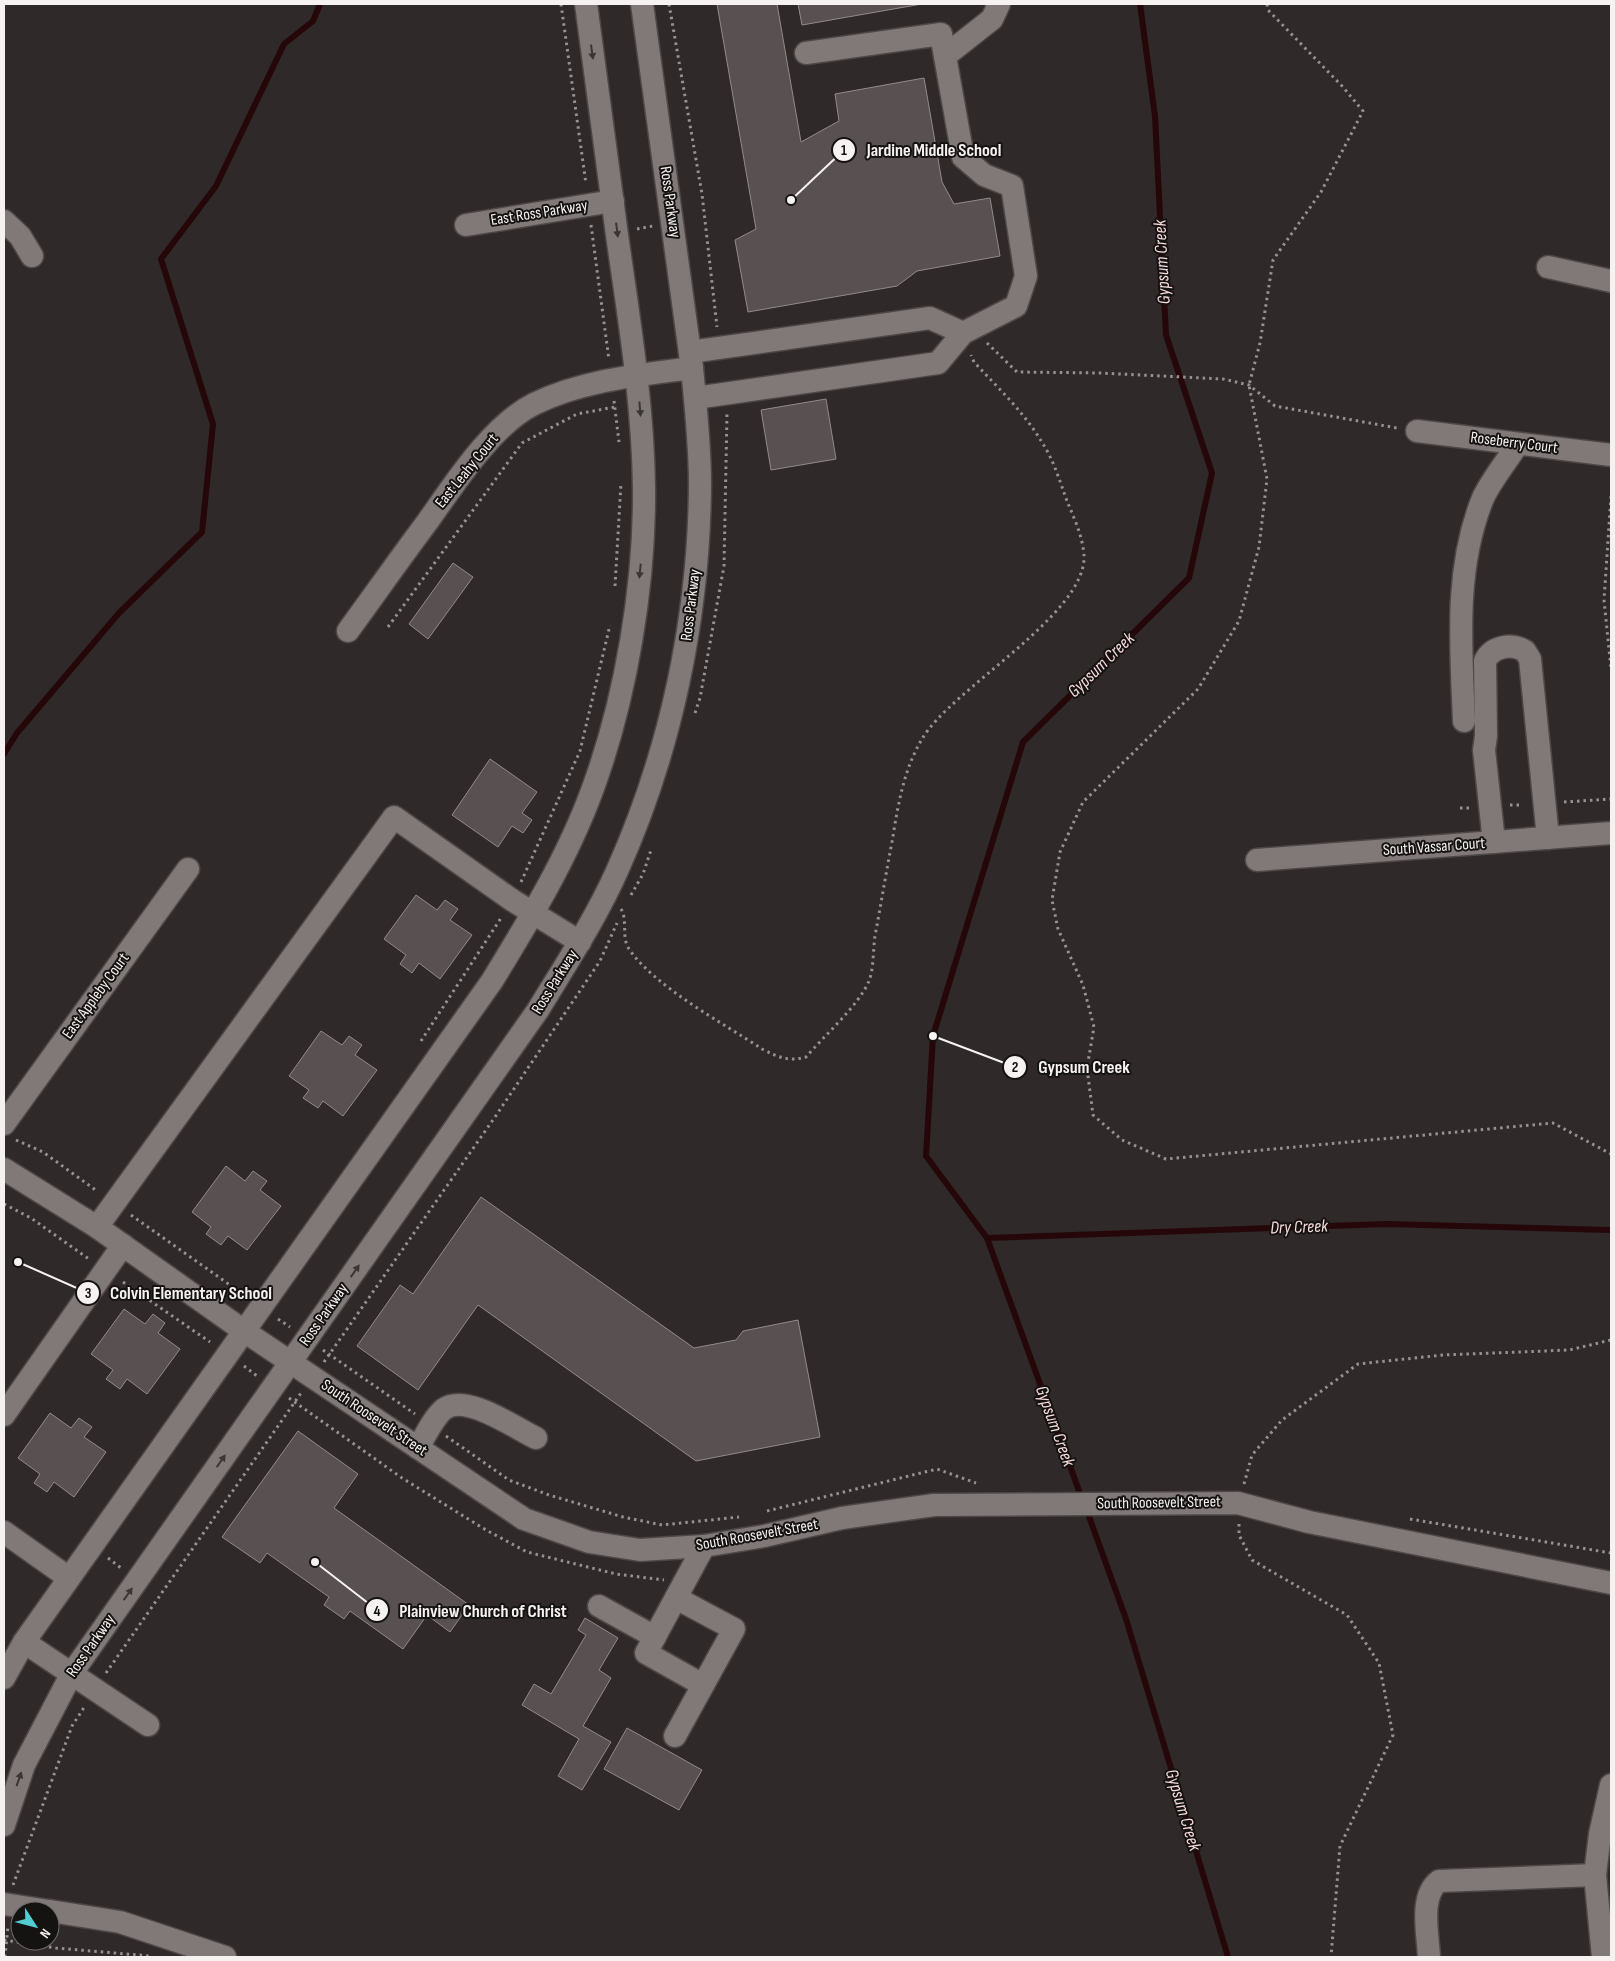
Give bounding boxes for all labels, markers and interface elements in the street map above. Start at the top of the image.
one-way arrow [588,44,596,60]
callout: Jardine Middle School [832,133,1011,166]
text: Jardine Middle School [866,140,1001,161]
text: 1 [841,141,847,160]
street label: Ross Parkway [656,165,684,239]
street label: East Ross Parkway [489,196,589,230]
water label: Gypsum Creek [1149,218,1175,305]
one-way arrow [613,223,621,239]
one-way arrow [636,401,644,417]
street label: Roseberry Court [1469,428,1559,458]
street label: East Leahy Court [431,430,503,512]
one-way arrow [636,563,644,579]
street label: Ross Parkway [677,568,705,642]
water label: Gypsum Creek [1063,627,1140,702]
street label: South Vassar Court [1382,834,1486,860]
street label: Ross Parkway [528,946,582,1018]
street label: East Appleby Court [59,949,134,1043]
callout: Gypsum Creek [1003,1051,1140,1084]
text: Gypsum Creek [1038,1057,1130,1078]
text: 2 [1012,1058,1018,1077]
water label: Dry Creek [1270,1215,1329,1238]
one-way arrow [350,1264,360,1278]
callout: Colvin Elementary School [75,1277,282,1310]
street label: Ross Parkway [296,1280,352,1350]
text: Colvin Elementary School [110,1283,272,1304]
text: 3 [85,1284,92,1303]
street label: South Roosevelt Street [317,1376,431,1461]
water label: Gypsum Creek [1031,1383,1080,1471]
one-way arrow [216,1454,226,1468]
street label: South Roosevelt Street [1097,1492,1221,1514]
street label: South Roosevelt Street [694,1515,820,1555]
one-way arrow [123,1587,133,1601]
callout: Plainview Church of Christ [364,1594,577,1627]
text: Plainview Church of Christ [399,1601,567,1622]
text: 4 [374,1602,381,1621]
street label: Ross Parkway [63,1611,119,1681]
water label: Gypsum Creek [1161,1767,1206,1855]
one-way arrow [16,1771,23,1786]
north arrow [10,1901,60,1951]
text: N [36,1925,54,1941]

